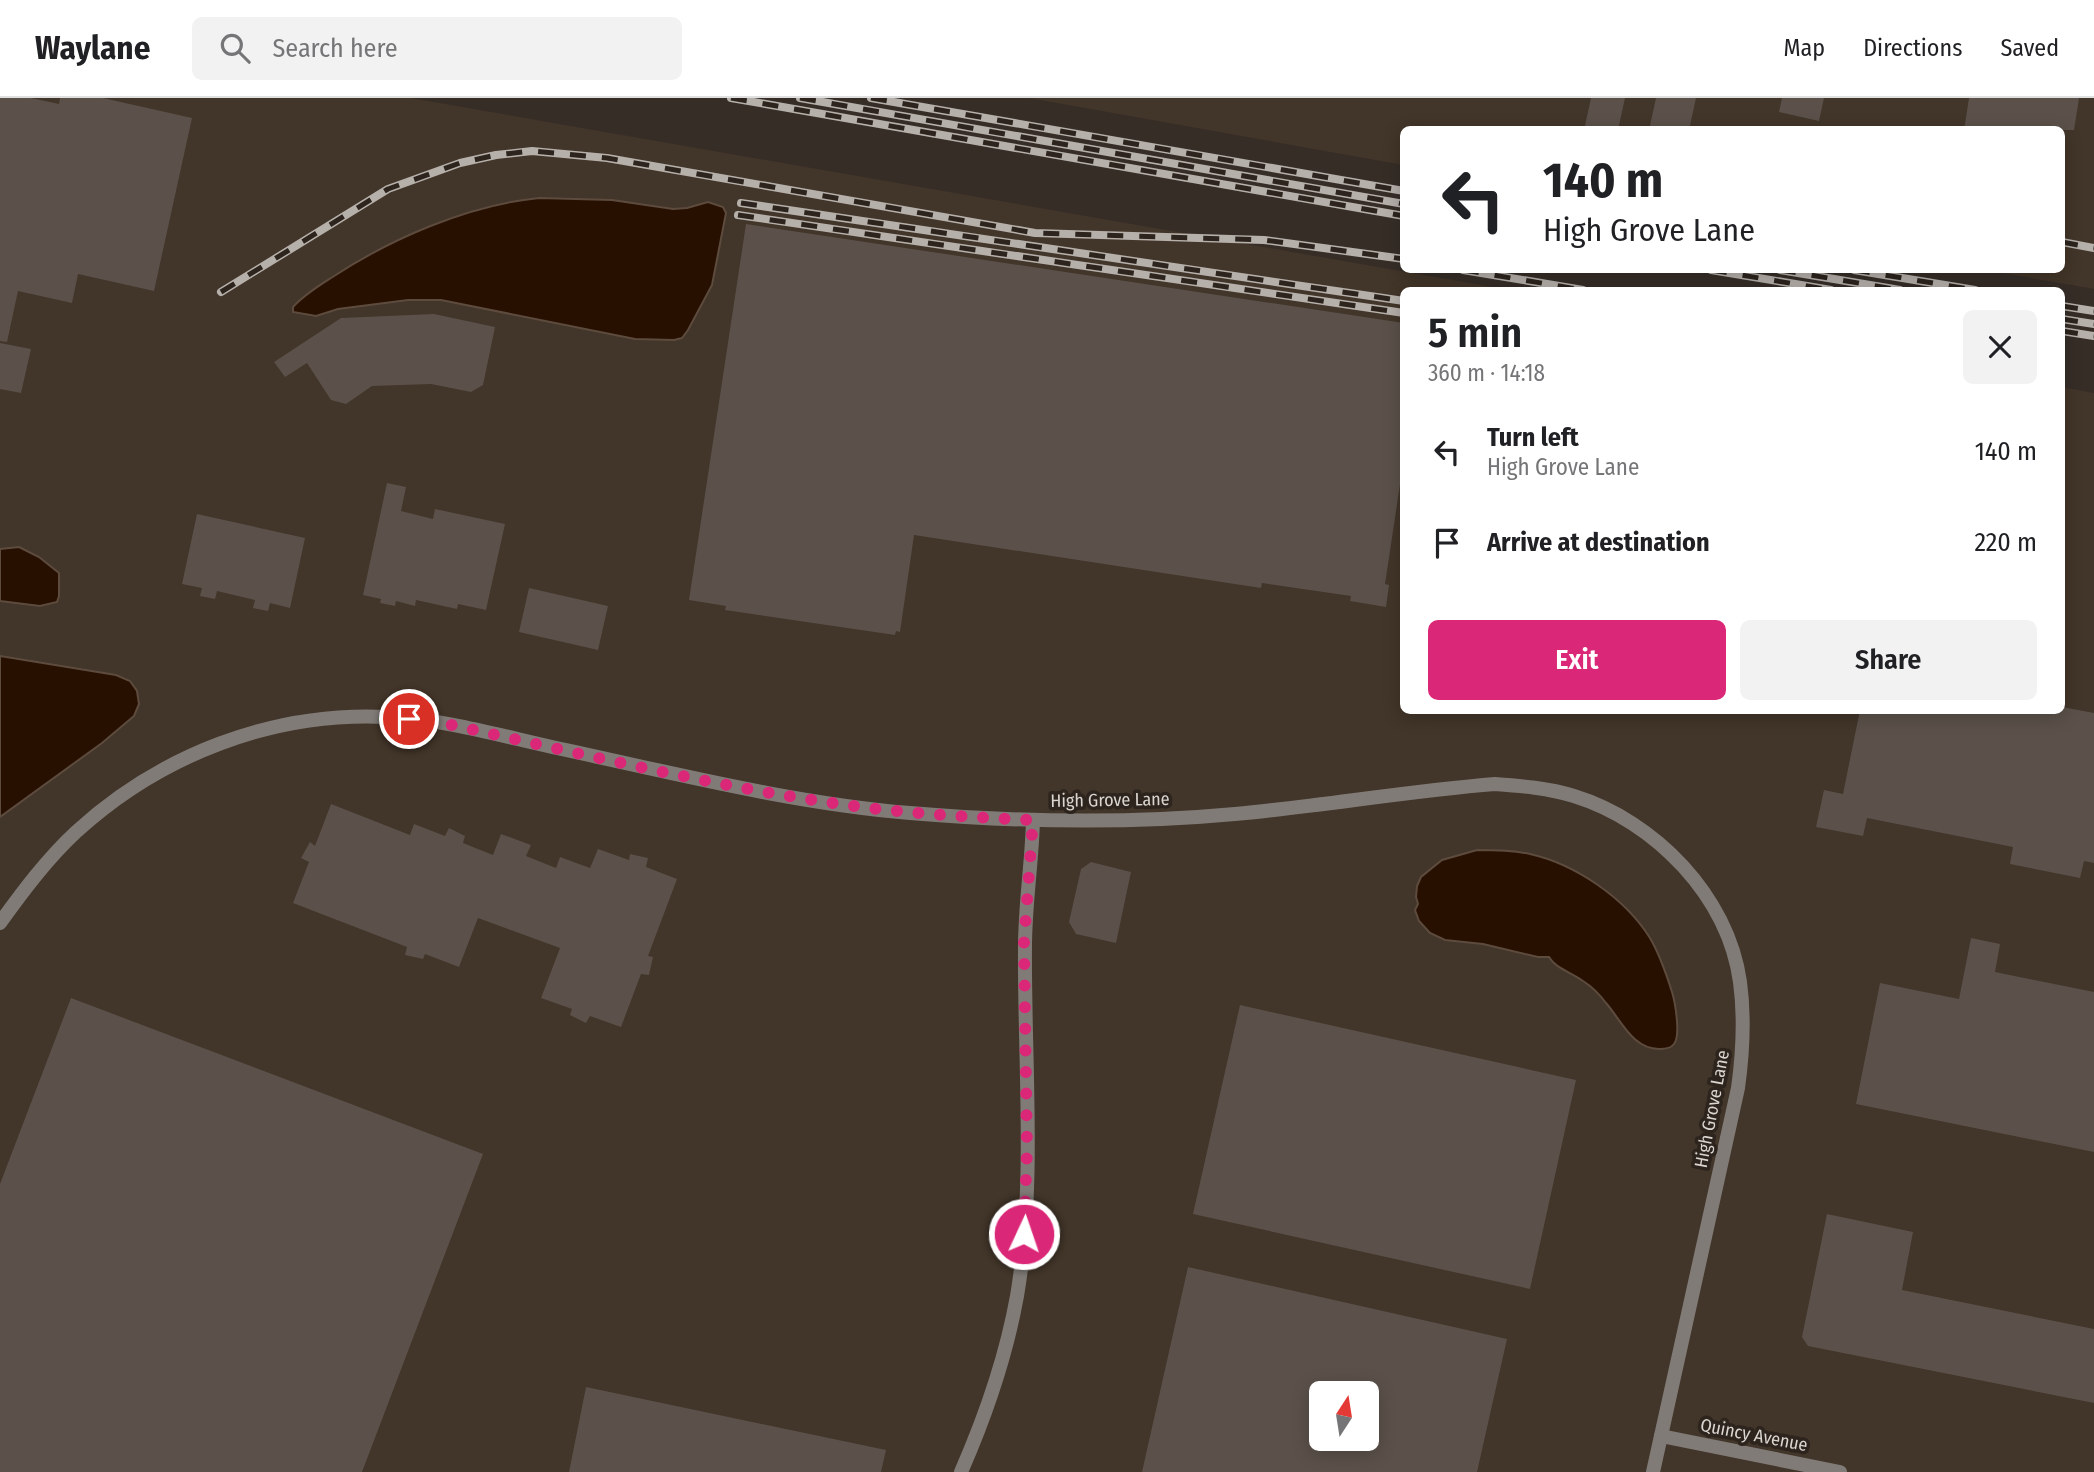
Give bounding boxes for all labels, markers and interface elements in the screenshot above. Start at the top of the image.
search box [192,17,682,80]
text: Waylane [35,28,150,68]
icon: search [216,29,254,67]
text: Search here [272,33,398,64]
text: Map [1784,34,1825,62]
text: Directions [1863,34,1962,62]
text: Saved [2000,34,2059,62]
text: 140 m [1543,151,1663,210]
icon: left [1428,154,1519,245]
text: High Grove Lane [1543,211,1755,249]
text: 5 min [1428,308,1522,358]
button: close [1963,310,2037,384]
text: 360 m · 14:18 [1428,359,1545,387]
text: Turn left [1487,422,1579,453]
icon: left [1428,433,1466,471]
text: 140 m [1975,436,2037,467]
text: High Grove Lane [1487,453,1639,481]
icon: arrive [1428,524,1466,562]
text: Arrive at destination [1487,527,1710,558]
text: 220 m [1974,527,2037,558]
button: Exit [1428,620,1726,700]
button: Share [1740,620,2037,700]
pin [379,689,439,749]
icon: arrive [390,700,428,738]
street label: High Grove Lane [1050,788,1170,812]
street label: High Grove Lane [1690,1048,1734,1170]
position arrow [987,1197,1061,1271]
north arrow [1309,1381,1379,1451]
map controls [1309,1381,1379,1451]
street label: Quincy Avenue [1699,1414,1810,1456]

